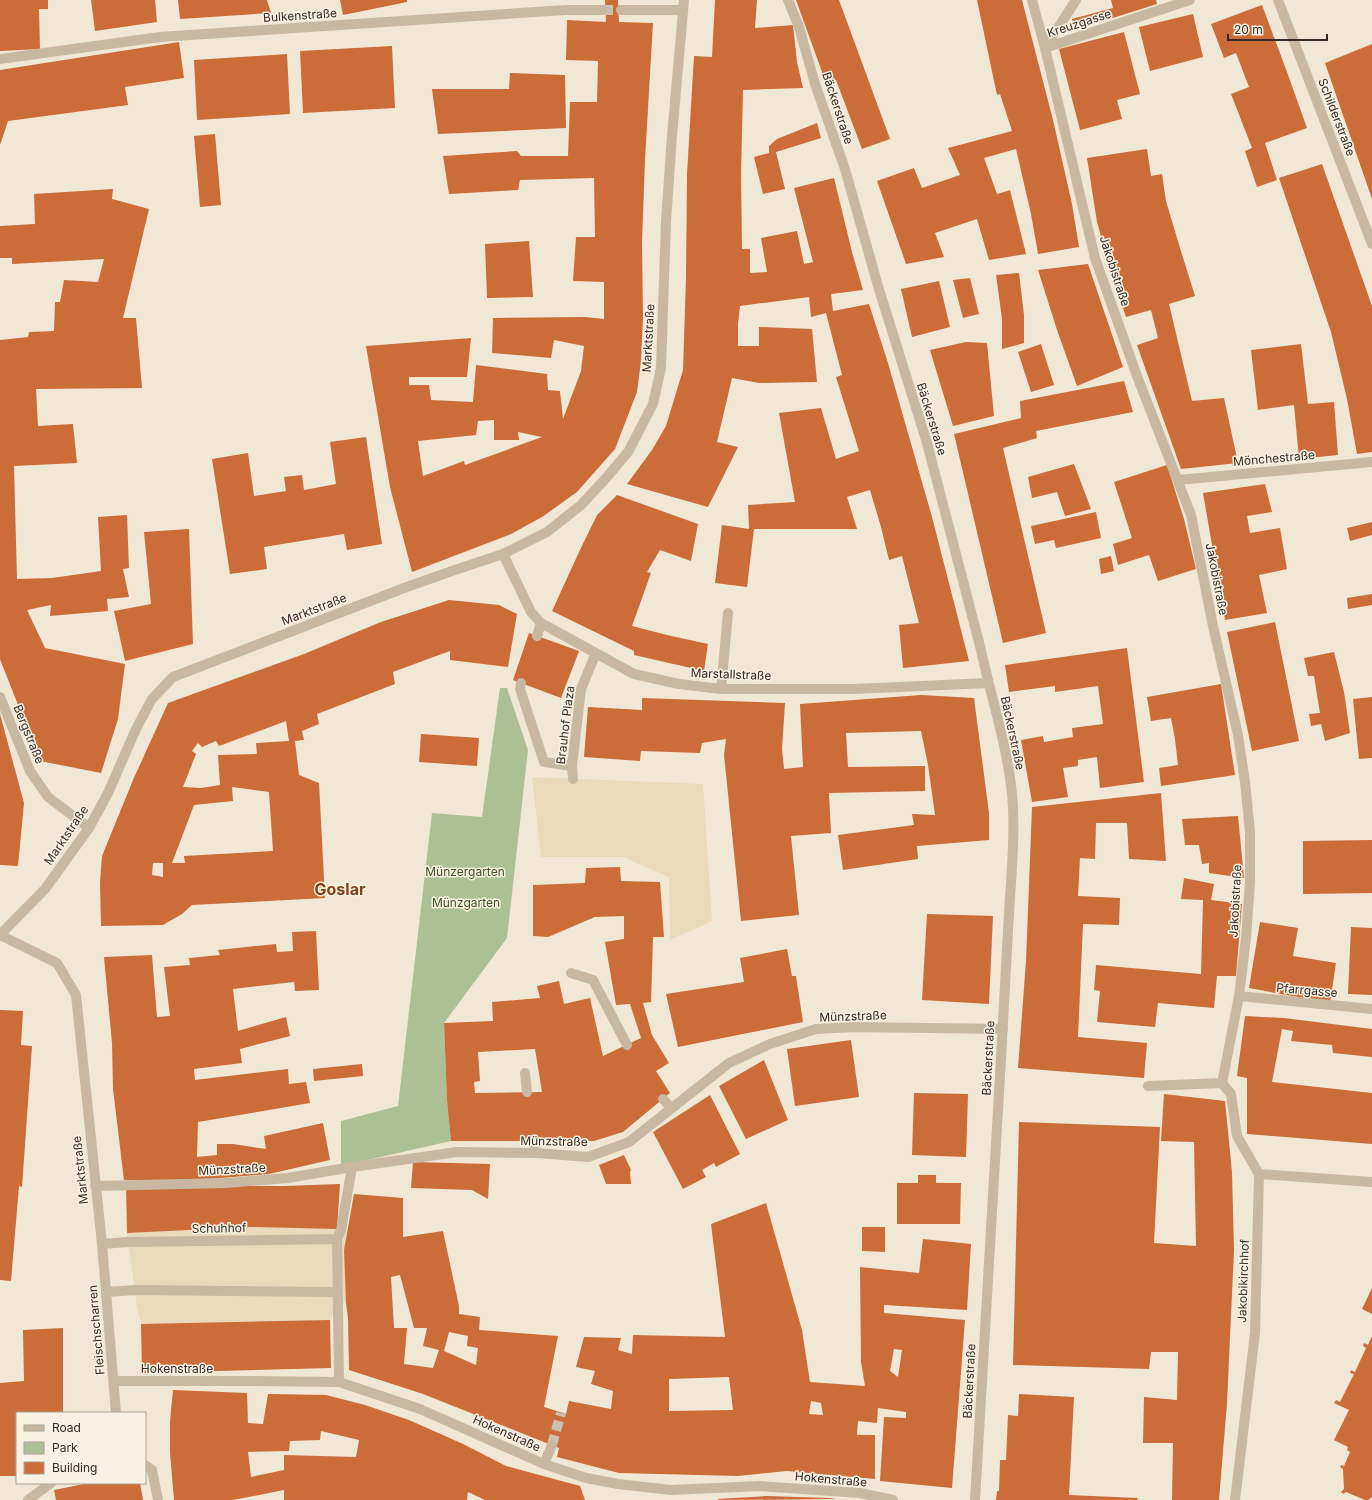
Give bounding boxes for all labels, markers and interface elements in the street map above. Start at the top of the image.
street label: Bulkenstraße [262,5,338,25]
street label: Kreuzgasse [1045,6,1113,40]
scale bar [1228,16,1327,42]
text: 20 m [1234,22,1263,37]
street label: Bäckerstraße [819,70,857,146]
street label: Schilderstraße [1315,76,1359,158]
street label: Jakobistraße [1097,234,1133,308]
street label: Marktstraße [639,303,657,373]
street label: Bäckerstraße [914,381,950,457]
street label: Mönchestraße [1233,447,1315,469]
street label: Jakobistraße [1203,542,1231,616]
street label: Marktstraße [279,590,349,628]
street label: Marstallstraße [690,665,772,683]
street label: Brauhof Plaza [553,685,577,765]
street label: Bäckerstraße [998,695,1028,771]
street label: Bergstraße [10,702,48,766]
street label: Marktstraße [41,802,91,868]
park label: Münzergarten [425,864,505,879]
street label: Jakobistraße [1226,864,1244,938]
district label: Goslar [315,879,366,899]
park label: Münzgarten [432,895,500,910]
street label: Pfarrgasse [1276,980,1338,1000]
street label: Münzstraße [819,1007,887,1025]
street label: Bäckerstraße [979,1020,997,1096]
street label: Münzstraße [520,1133,588,1149]
street label: Marktstraße [69,1135,91,1205]
street label: Münzstraße [198,1160,266,1178]
street label: Schuhhof [192,1220,247,1236]
street label: Jakobikirchhof [1234,1238,1252,1323]
street label: Fleischscharren [85,1284,107,1376]
street label: Bäckerstraße [960,1343,978,1419]
street label: Hokenstraße [141,1361,213,1376]
street label: Hokenstraße [471,1411,543,1455]
legend [16,1412,146,1484]
text: Road [52,1420,81,1435]
text: Park [52,1440,78,1455]
text: Building [52,1460,97,1475]
street label: Hokenstraße [794,1468,868,1490]

